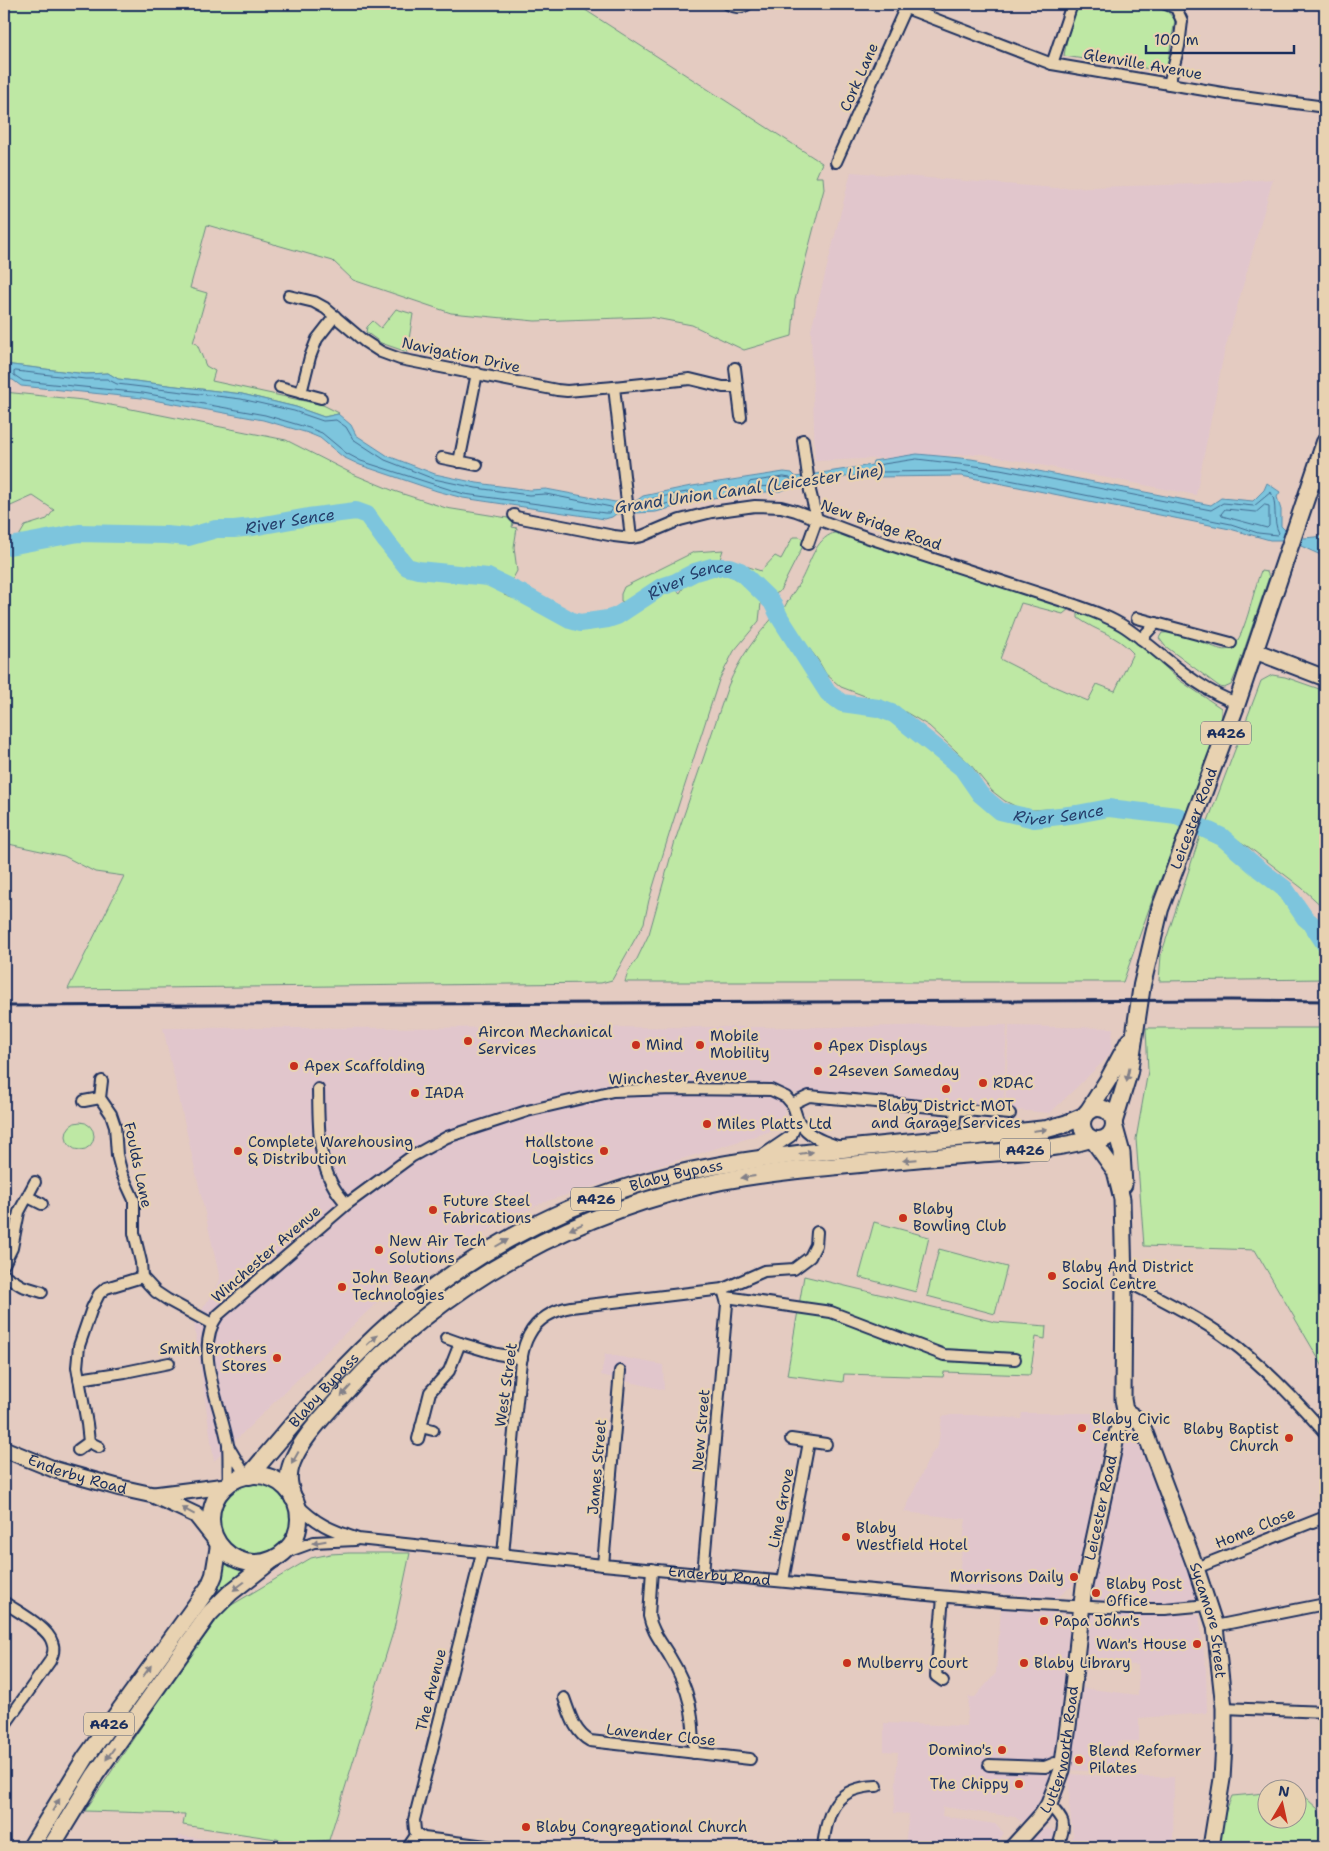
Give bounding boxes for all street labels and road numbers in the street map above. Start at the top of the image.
street label: Cork Lane [835,40,883,114]
street label: Glenville Avenue [1082,44,1204,84]
street label: Navigation Drive [400,333,522,377]
street label: New Bridge Road [818,495,945,555]
road number: A426 [1201,721,1251,744]
street label: Leicester Road [1166,764,1222,872]
street label: Winchester Avenue [608,1065,748,1089]
street label: Foulds Lane [119,1120,157,1210]
road number: A426 [1000,1138,1050,1162]
street label: Blaby Bypass [627,1155,725,1196]
road number: A426 [571,1188,621,1210]
street label: Winchester Avenue [207,1201,325,1307]
street label: West Street [490,1342,522,1428]
street label: Blaby Bypass [284,1348,363,1432]
street label: New Street [687,1388,715,1472]
street label: James Street [583,1418,611,1516]
street label: Enderby Road [25,1450,129,1499]
street label: Leicester Road [1080,1453,1122,1562]
street label: Lime Grove [763,1466,799,1550]
street label: Home Close [1212,1503,1298,1553]
street label: Sycamore Street [1185,1559,1231,1679]
street label: Enderby Road [667,1561,772,1591]
street label: The Avenue [411,1647,451,1733]
street label: Lutterworth Road [1035,1684,1083,1817]
road number: A426 [84,1712,134,1736]
street label: Lavender Close [605,1719,717,1751]

